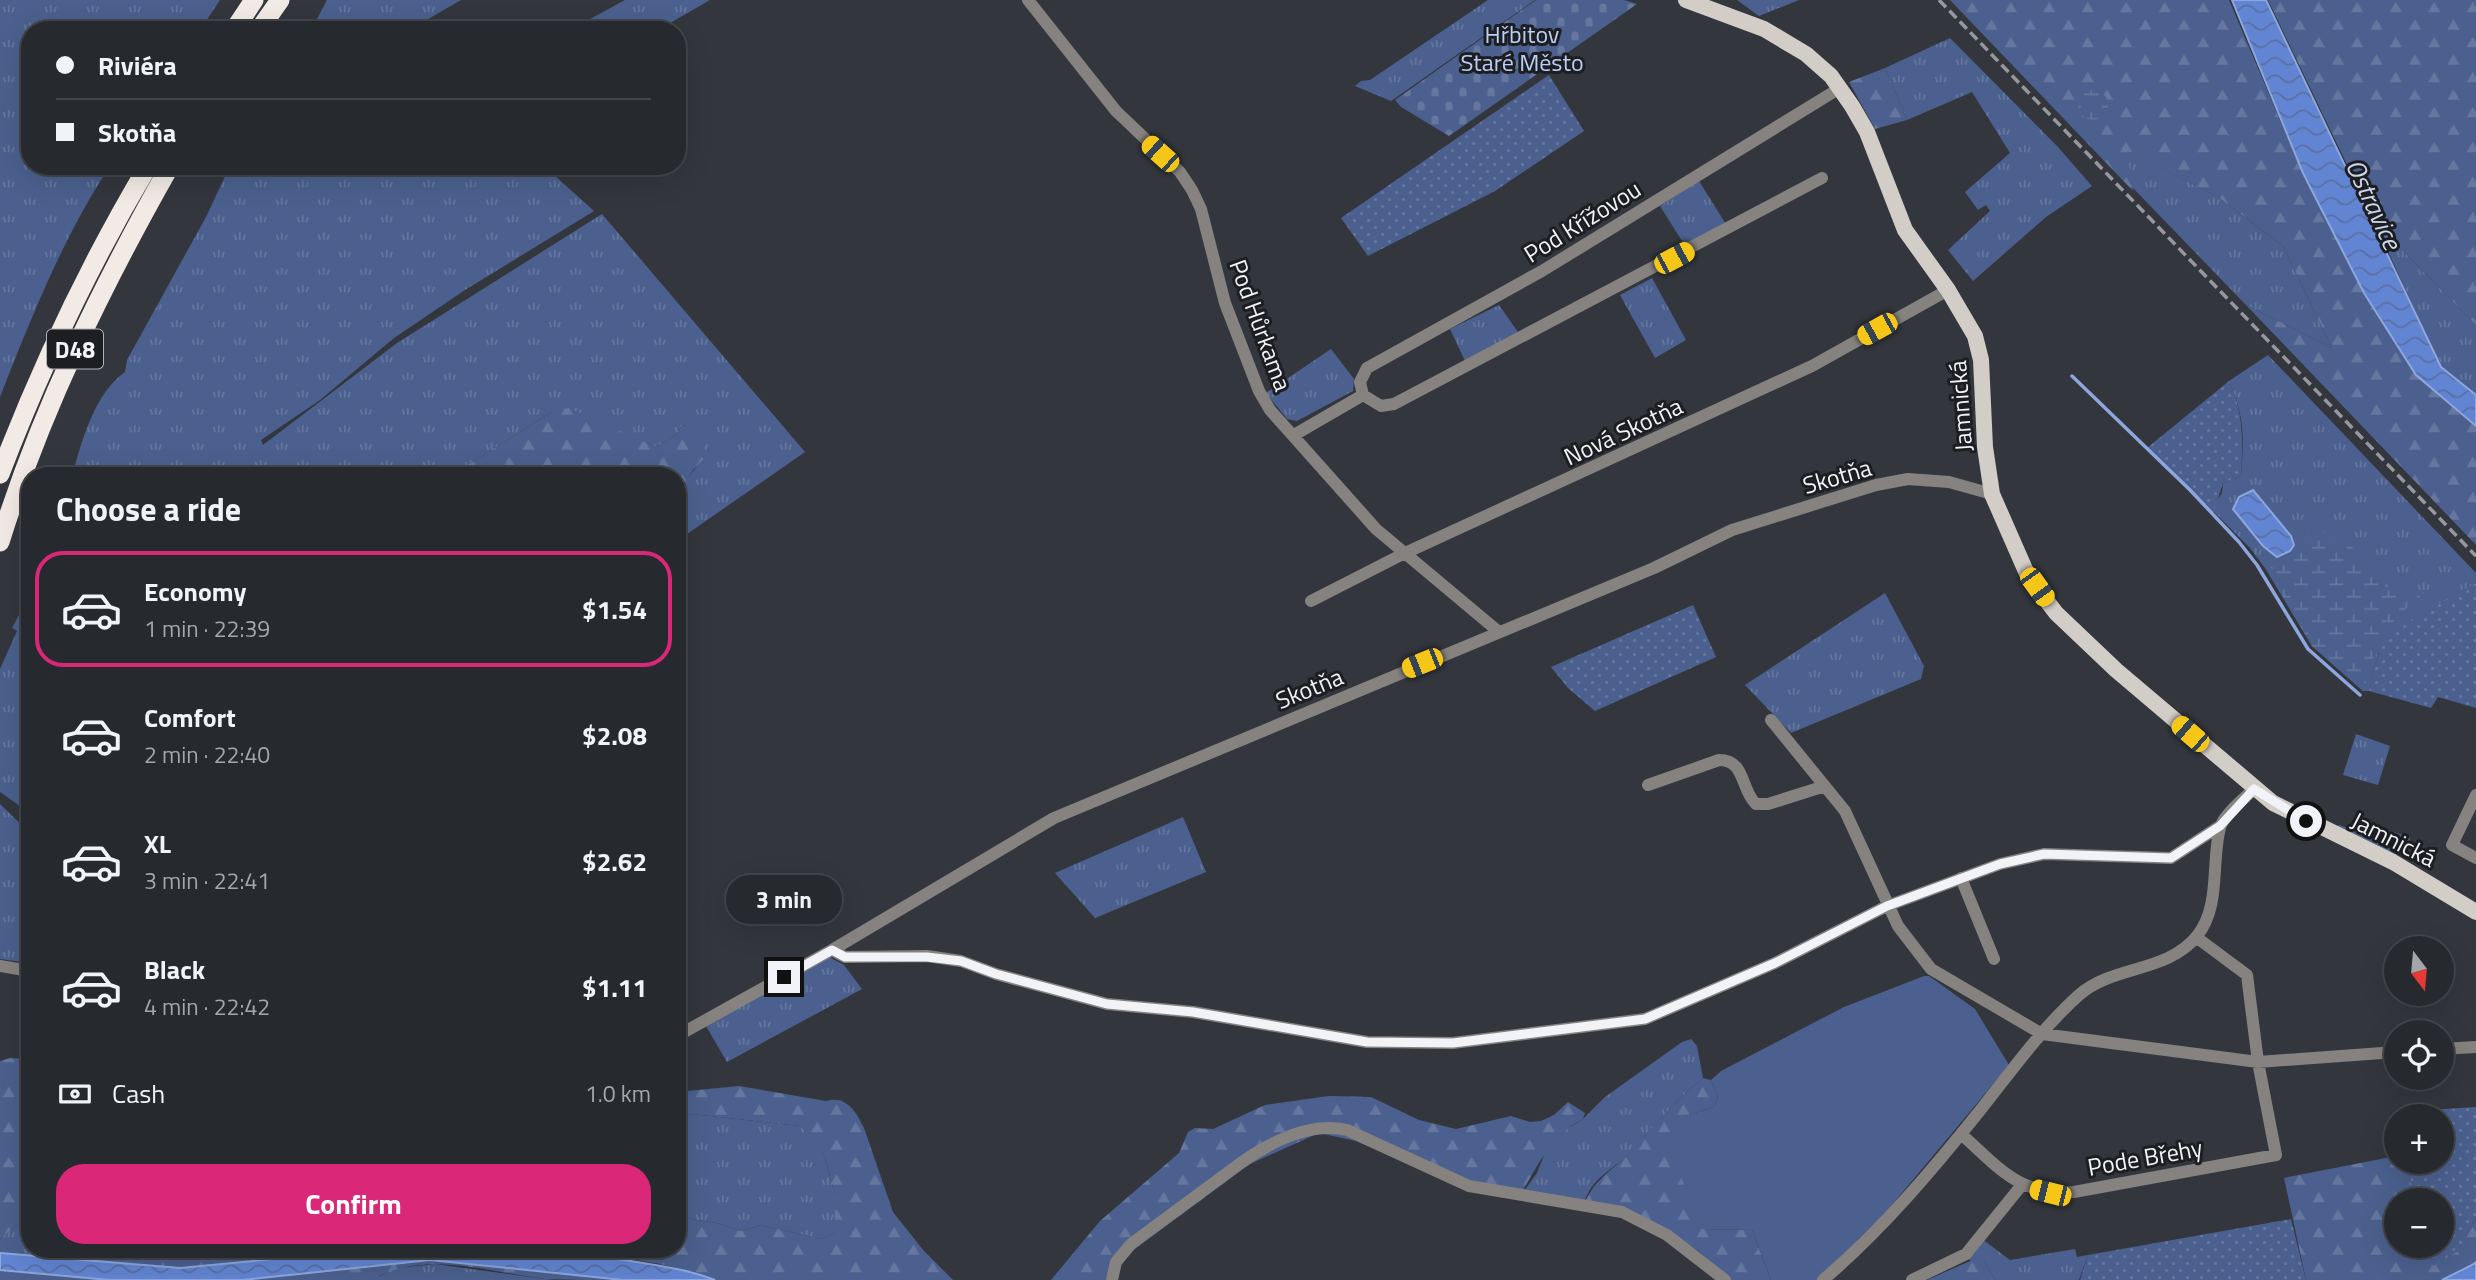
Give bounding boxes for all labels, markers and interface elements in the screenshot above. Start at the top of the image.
park label: Hřbitov Staré Město [1460,16,1584,80]
text: Riviéra [98,46,177,85]
text: Skotňa [98,113,176,152]
car [1138,132,1183,176]
water label: Ostravice [2336,152,2413,258]
street label: Pod Křížovou [1516,171,1648,271]
car [1651,239,1698,277]
street label: Pod Hůrkama [1221,254,1301,396]
car [1854,310,1901,348]
road number: D48 [47,330,103,368]
street label: Jamnická [1939,359,1981,453]
street label: Nová Skotňa [1558,388,1688,474]
street label: Skotňa [1798,449,1876,503]
text: Choose a ride [56,485,241,533]
car [2017,564,2058,610]
text: Economy [144,572,246,611]
icon: car [60,578,123,641]
text: $1.54 [582,590,647,629]
text: 1 min · 22:39 [144,611,270,646]
car [1399,645,1446,681]
street label: Skotňa [1270,658,1348,718]
text: Comfort [144,698,236,737]
icon: car [60,704,123,767]
car [2168,712,2213,756]
text: $2.08 [582,716,647,755]
text: 2 min · 22:40 [144,737,270,772]
street label: Jamnická [2345,802,2443,876]
route start [2290,805,2322,837]
text: XL [144,824,171,863]
icon: car [60,830,123,893]
text: $2.62 [582,842,647,881]
text: 3 min · 22:41 [144,863,270,898]
callout: 3 min [726,876,842,925]
text: 3 min [756,882,812,917]
north arrow [2384,936,2454,1006]
map controls [2384,936,2454,1258]
text: Black [144,950,205,989]
icon: car [60,956,123,1019]
route end [768,961,800,993]
text: $1.11 [582,968,647,1007]
text: 4 min · 22:42 [144,989,270,1024]
button: locate [2384,1020,2454,1090]
text: Cash [112,1074,165,1113]
icon: cash [56,1075,94,1113]
text: 1.0 km [585,1076,651,1111]
button: + [2384,1104,2454,1174]
street label: Pode Břehy [2085,1129,2206,1185]
button: Confirm [56,1164,651,1244]
car [2028,1178,2073,1208]
button: − [2384,1188,2454,1258]

